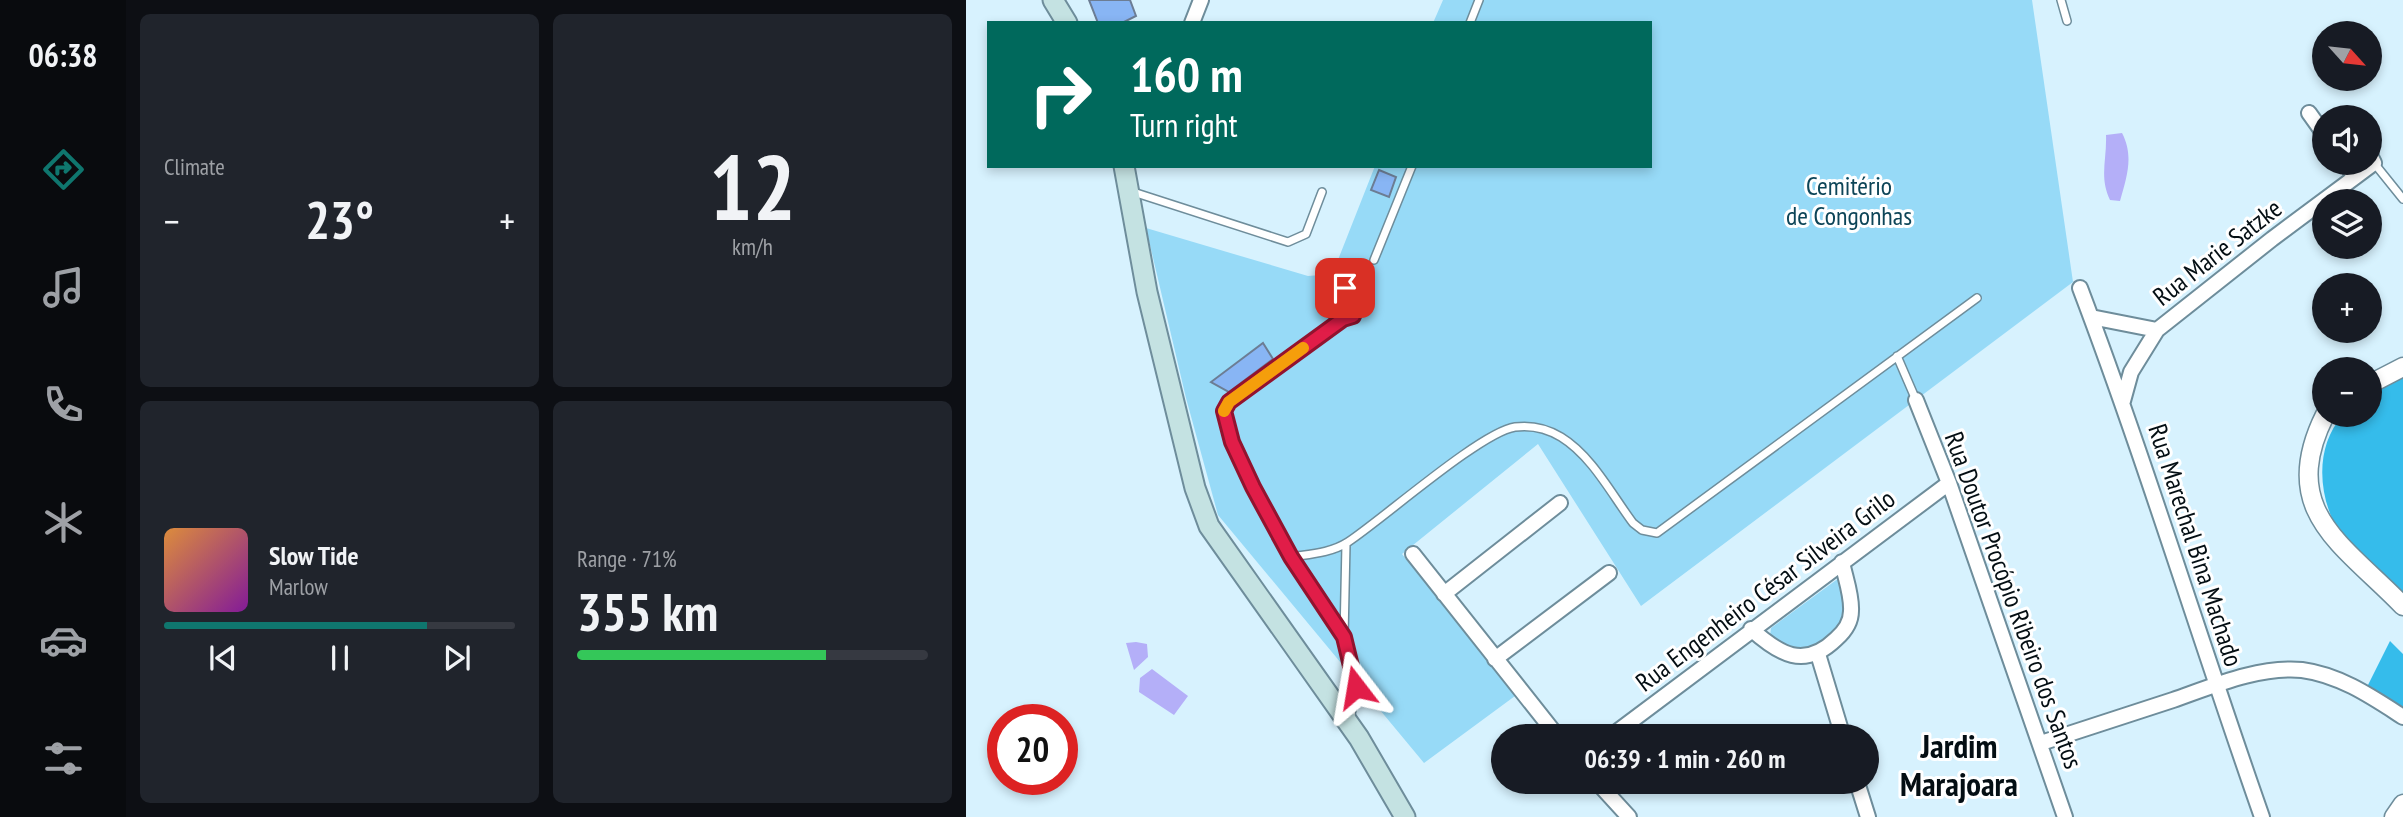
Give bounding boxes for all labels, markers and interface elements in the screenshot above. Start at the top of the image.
north arrow [2312,21,2382,91]
map controls [2312,21,2382,427]
text: 06:38 [28,34,98,76]
text: 160 m [1130,42,1243,106]
icon: right [1015,49,1106,140]
text: Turn right [1130,104,1238,146]
button: sound [2312,105,2382,175]
text: 12 [709,127,796,245]
icon: directions [39,145,88,194]
text: Climate [164,152,225,181]
park label: Cemitério de Congonhas [1786,169,1912,232]
text: 23° [305,186,374,253]
button: layers [2312,189,2382,259]
street label: Rua Marie Satzke [2146,192,2288,312]
text: − [164,196,180,245]
text: + [499,196,515,245]
text: km/h [732,232,773,261]
pin [1315,258,1375,318]
icon: music [39,263,88,312]
icon: arrive [1326,269,1364,307]
button: + [2312,273,2382,343]
button: − [2312,357,2382,427]
icon: phone [39,380,88,429]
street label: Rua Marechal Bina Machado [2141,420,2251,670]
street label: Rua Doutor Procópio Ribeiro dos Santos [1938,427,2090,773]
street label: Rua Engenheiro César Silveira Grilo [1629,482,1901,698]
icon: climate [39,498,88,547]
text: Slow Tide [269,539,359,572]
text: Range · 71% [577,544,677,573]
text: Marlow [269,572,328,601]
text: 355 km [577,578,718,645]
icon: car [39,616,88,665]
icon: previous [204,639,242,677]
icon: pause [321,639,359,677]
icon: next [438,639,476,677]
position arrow [1319,650,1393,724]
speed limit sign: 20 [987,704,1078,795]
district label: Jardim Marajoara [1900,724,2018,805]
icon: filters [39,734,88,783]
text: 06:39 · 1 min · 260 m [1585,742,1785,775]

